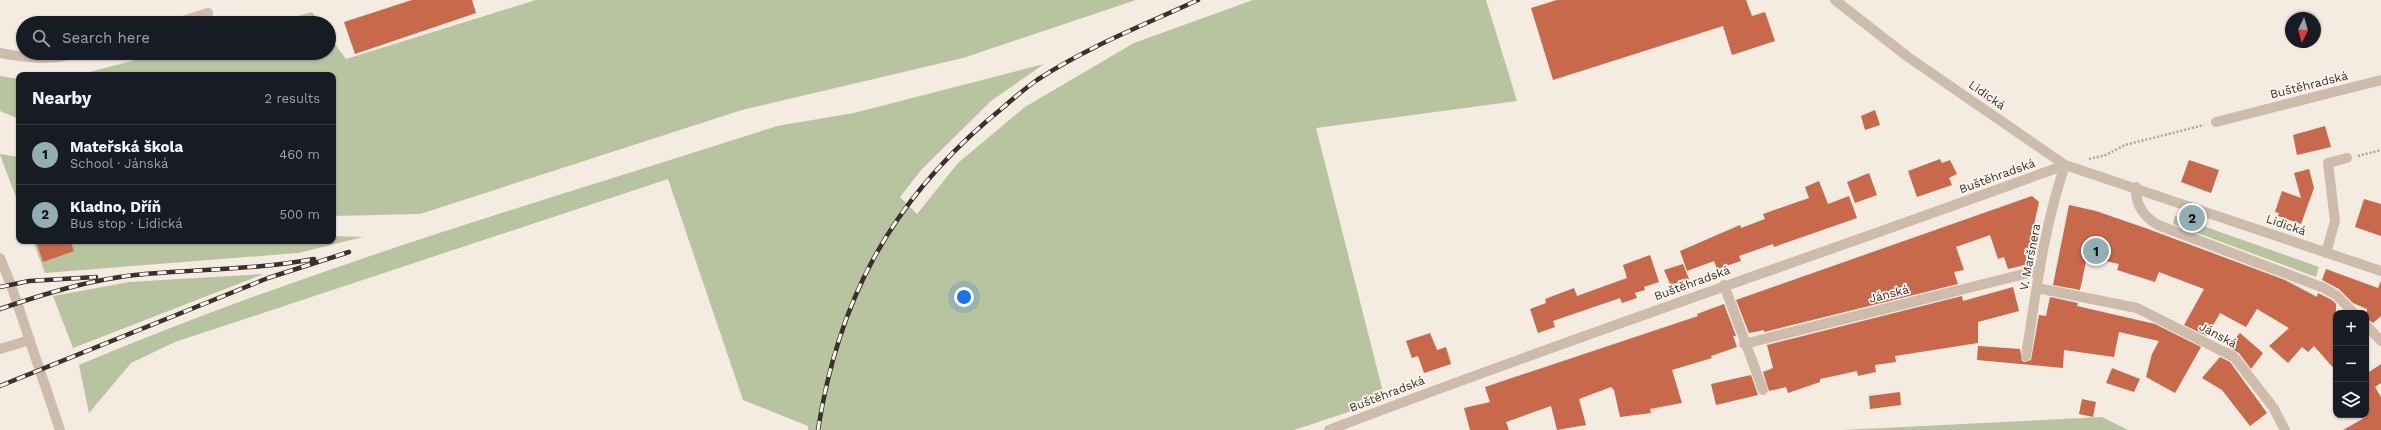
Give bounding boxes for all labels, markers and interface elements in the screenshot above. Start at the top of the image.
north arrow [2285,12,2321,48]
search box [16,16,336,60]
icon: search [30,27,52,49]
text: Search here [62,29,150,47]
street label: Buštěhradská [2269,69,2350,101]
street label: Lidická [1966,77,2008,113]
text: Nearby [32,88,91,108]
text: 2 results [265,91,320,106]
text: Mateřská škola [70,138,183,156]
text: 1 [42,147,48,162]
text: 460 m [279,147,320,162]
text: School · Jánská [70,156,168,171]
street label: Buštěhradská [1957,156,2037,196]
text: Kladno, Dříň [70,198,161,216]
pin: 2 [2179,203,2205,233]
text: 2 [41,207,49,222]
text: 500 m [279,207,320,222]
street label: Lidická [2264,212,2308,238]
text: Bus stop · Lidická [70,216,183,231]
street label: V. Maršnera [2017,222,2043,291]
pin: 1 [2083,236,2109,266]
street label: Buštěhradská [1652,263,1732,303]
street label: Jánská [1868,282,1911,306]
your location [954,287,974,307]
map controls [2333,310,2369,418]
button: + [2333,310,2369,346]
street label: Jánská [2197,319,2239,351]
button: − [2333,346,2369,382]
street label: Buštěhradská [1347,373,1427,415]
button: layers [2333,382,2369,418]

